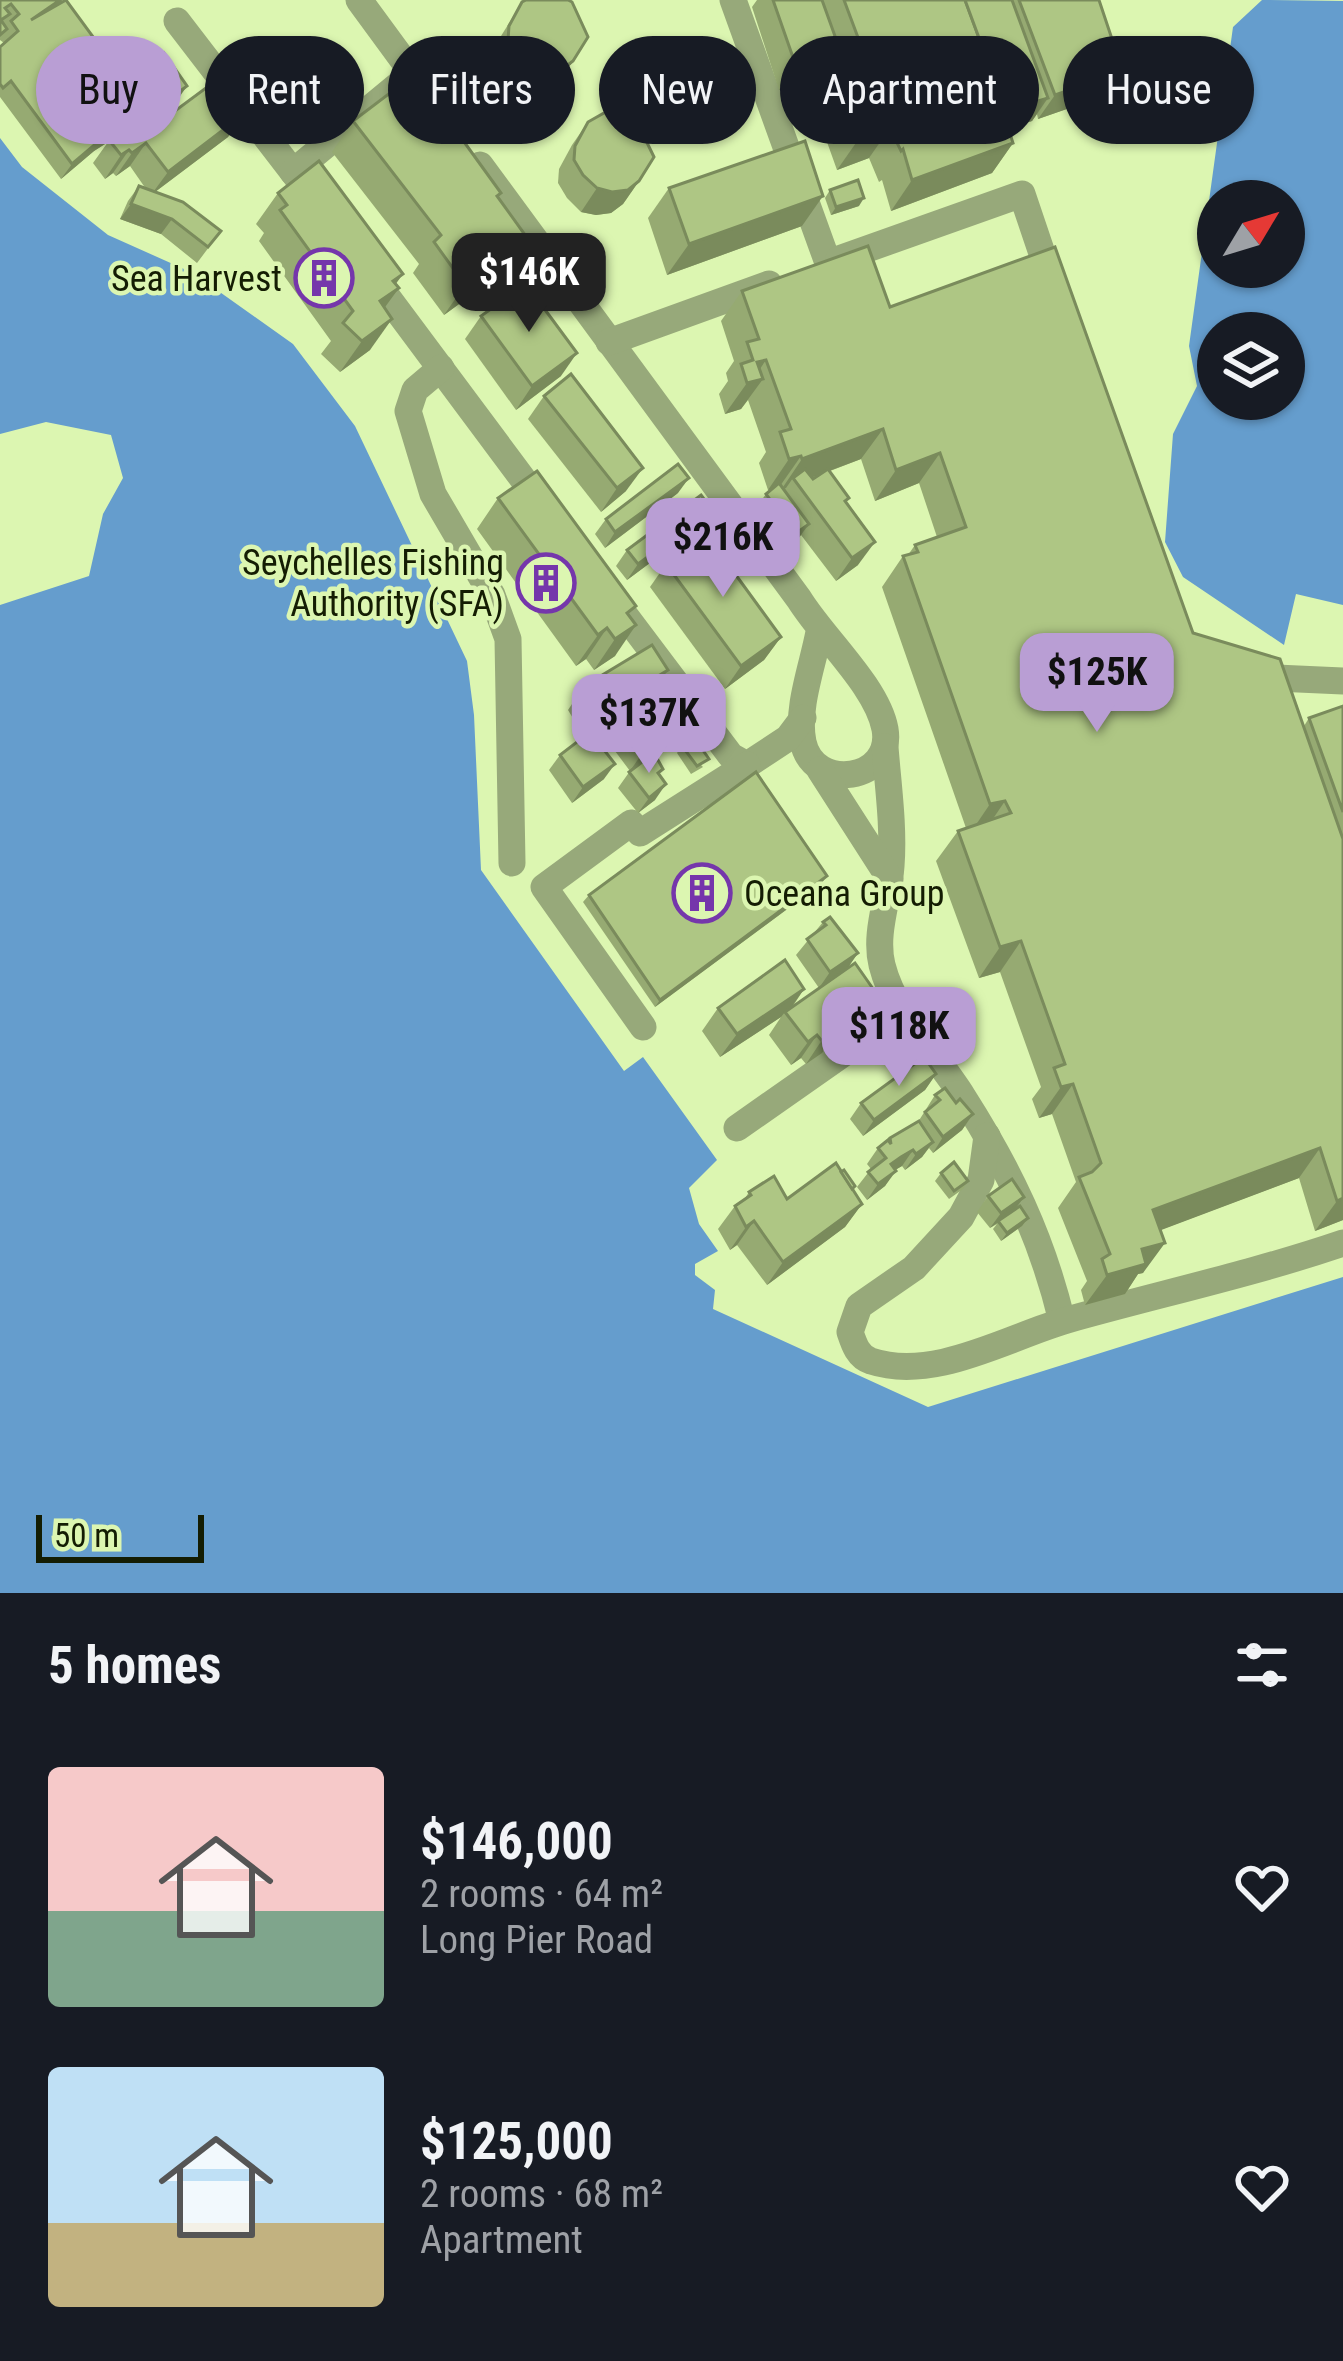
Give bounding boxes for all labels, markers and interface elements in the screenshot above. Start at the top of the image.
chip: Buy [36,36,181,144]
chip: Rent [205,36,364,144]
chip: Filters [388,36,575,144]
chip: New [599,36,756,144]
chip: Apartment [780,36,1039,144]
chip: House [1063,36,1254,144]
north arrow [1197,180,1305,288]
map controls [1197,180,1305,420]
pin: $146K [445,233,613,335]
building icon: Sea Harvest [293,247,355,309]
text: $146K [479,249,579,295]
place label: Sea Harvest [111,258,282,300]
button: layers [1197,312,1305,420]
pin: $216K [639,498,807,600]
text: $216K [673,514,773,560]
place label: Seychelles Fishing Authority (SFA) [242,542,504,625]
building icon: Seychelles Fishing Authority (SFA) [515,552,577,614]
pin: $125K [1013,633,1181,735]
text: $125K [1047,649,1147,695]
pin: $137K [565,674,733,776]
text: $137K [599,690,699,736]
building icon: Oceana Group [671,862,733,924]
place label: Oceana Group [744,873,944,915]
pin: $118K [815,987,983,1089]
text: $118K [849,1003,949,1049]
scale bar [36,1509,204,1562]
text: 50 m [54,1516,119,1555]
icon: filters [1229,1632,1295,1698]
text: 5 homes [48,1636,221,1695]
text: $146,000 [420,1812,613,1871]
icon: home [144,1815,288,1959]
icon: heart [1229,1854,1295,1920]
text: 2 rooms · 64 m² [420,1871,663,1917]
text: Long Pier Road [420,1917,653,1963]
text: $125,000 [420,2112,613,2171]
icon: home [144,2115,288,2259]
icon: heart [1229,2154,1295,2220]
text: 2 rooms · 68 m² [420,2171,663,2217]
text: Apartment [420,2217,583,2263]

